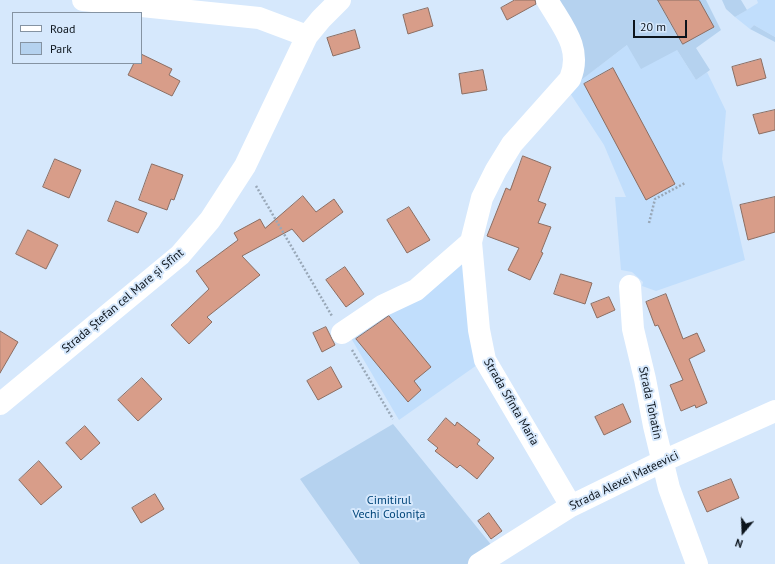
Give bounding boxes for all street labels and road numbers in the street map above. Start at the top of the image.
street label: Strada Ștefan cel Mare și Sfînt [59,246,187,356]
street label: Strada Sfînta Maria [480,356,542,448]
street label: Strada Tohatin [635,365,665,441]
street label: Strada Alexei Mateevici [567,448,681,514]

